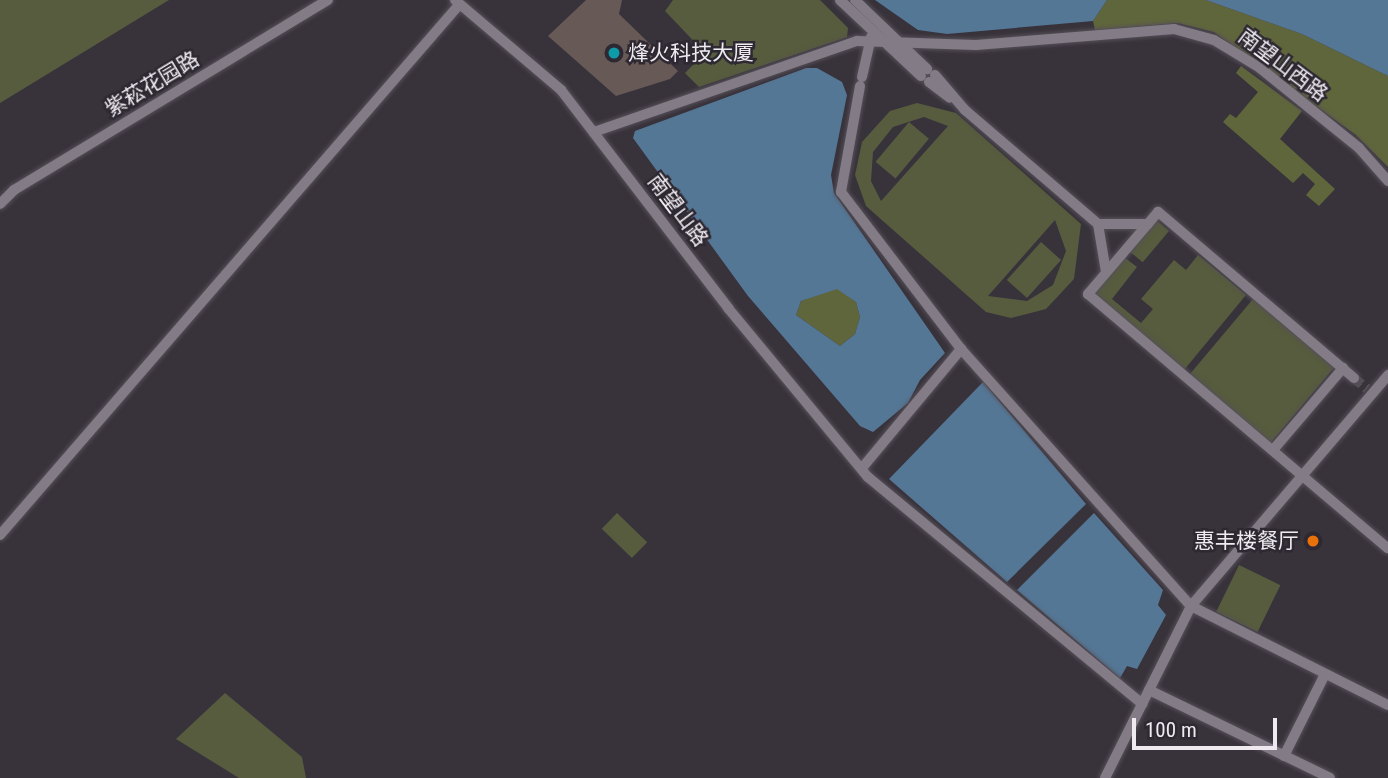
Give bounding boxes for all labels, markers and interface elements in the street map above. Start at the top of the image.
street label: 南望山西路 [1233,23,1333,107]
place label: 烽火科技大厦 [628,40,754,66]
marker: 烽火科技大厦 [606,45,622,61]
street label: 紫菘花园路 [101,46,203,122]
street label: 南望山路 [643,169,713,251]
place label: 惠丰楼餐厅 [1194,528,1299,554]
marker: 惠丰楼餐厅 [1305,533,1321,549]
scale bar [1136,704,1281,748]
text: 100 m [1145,718,1197,742]

